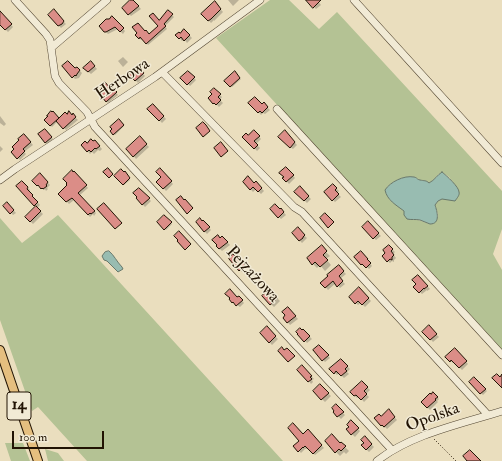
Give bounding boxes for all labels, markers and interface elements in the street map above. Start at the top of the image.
street label: Herbowa [92,54,154,106]
street label: Pejzażowa [221,243,283,307]
road number: 14 [7,392,31,420]
street label: Opolska [403,399,463,437]
scale bar [14,423,106,449]
text: 100 m [19,430,47,445]

